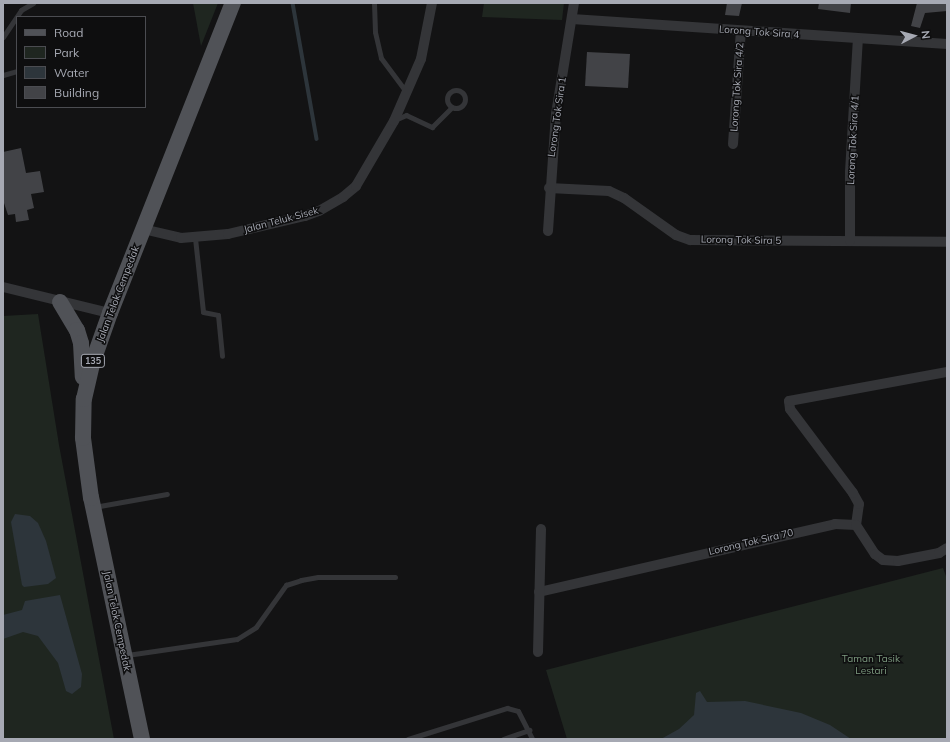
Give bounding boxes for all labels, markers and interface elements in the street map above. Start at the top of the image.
legend [16,16,146,108]
north arrow [894,16,934,56]
street label: Lorong Tok Sira 4 [718,23,800,41]
text: Road [54,25,83,40]
text: N [919,30,933,40]
street label: Lorong Tok Sira 4/2 [728,42,746,132]
text: Park [54,45,79,60]
text: Water [54,65,89,80]
street label: Lorong Tok Sira 1 [545,76,569,158]
text: Building [54,85,99,100]
street label: Lorong Tok Sira 4/1 [845,95,861,185]
street label: Jalan Teluk Sisek [242,204,320,236]
street label: Lorong Tok Sira 5 [701,233,781,247]
street label: Jalan Telok Cempedak [94,244,142,344]
road number: 135 [80,354,106,368]
street label: Lorong Tok Sira 70 [708,526,794,558]
street label: Jalan Telok Cempedak [101,570,133,672]
park label: Taman Tasik Lestari [842,652,900,676]

